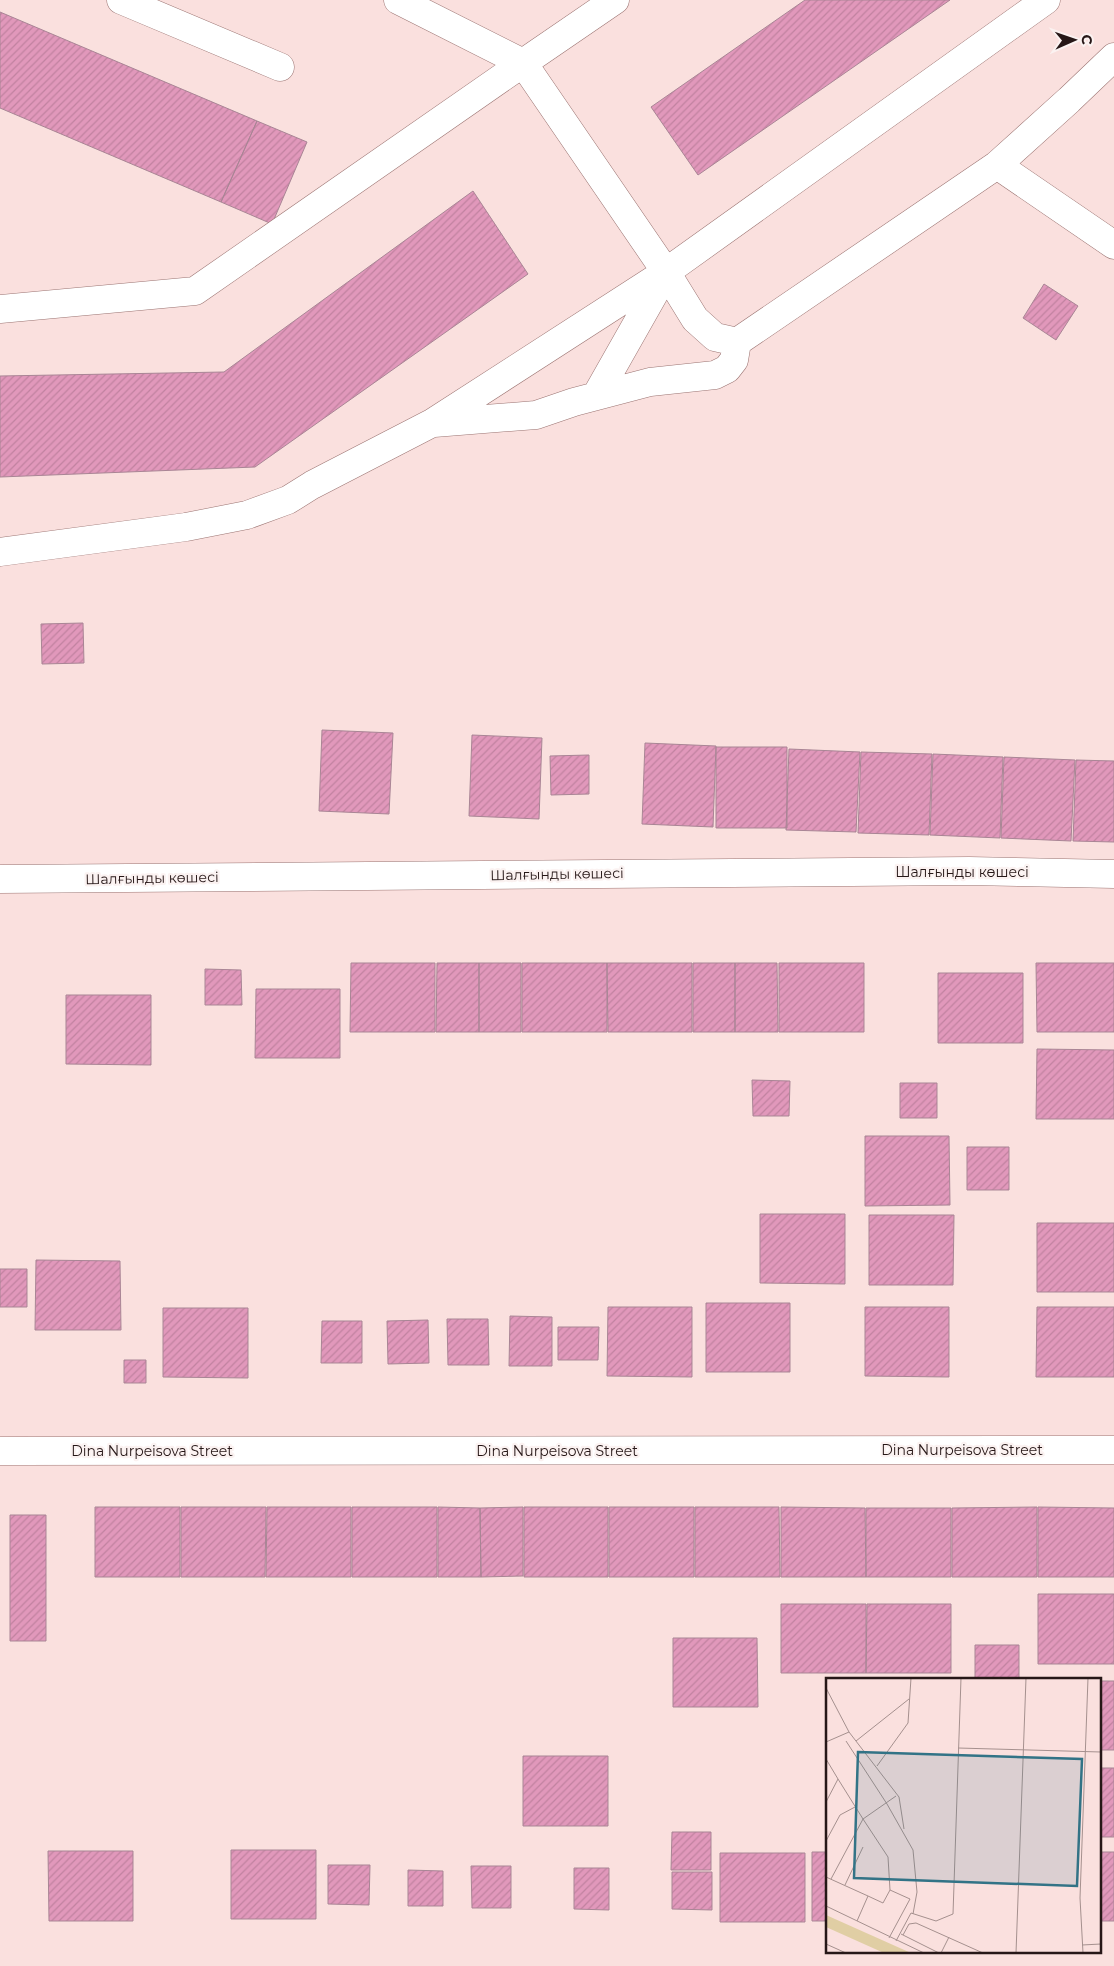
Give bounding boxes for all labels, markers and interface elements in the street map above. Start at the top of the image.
north arrow [1049,15,1099,65]
text: С [1078,34,1096,45]
street label: Шалғынды көшесі [895,863,1029,881]
street label: Шалғынды көшесі [490,864,624,884]
street label: Шалғынды көшесі [85,868,219,888]
street label: Dina Nurpeisova Street [881,1441,1043,1459]
street label: Dina Nurpeisova Street [71,1442,233,1460]
street label: Dina Nurpeisova Street [476,1442,638,1460]
inset map [826,1678,1102,1954]

